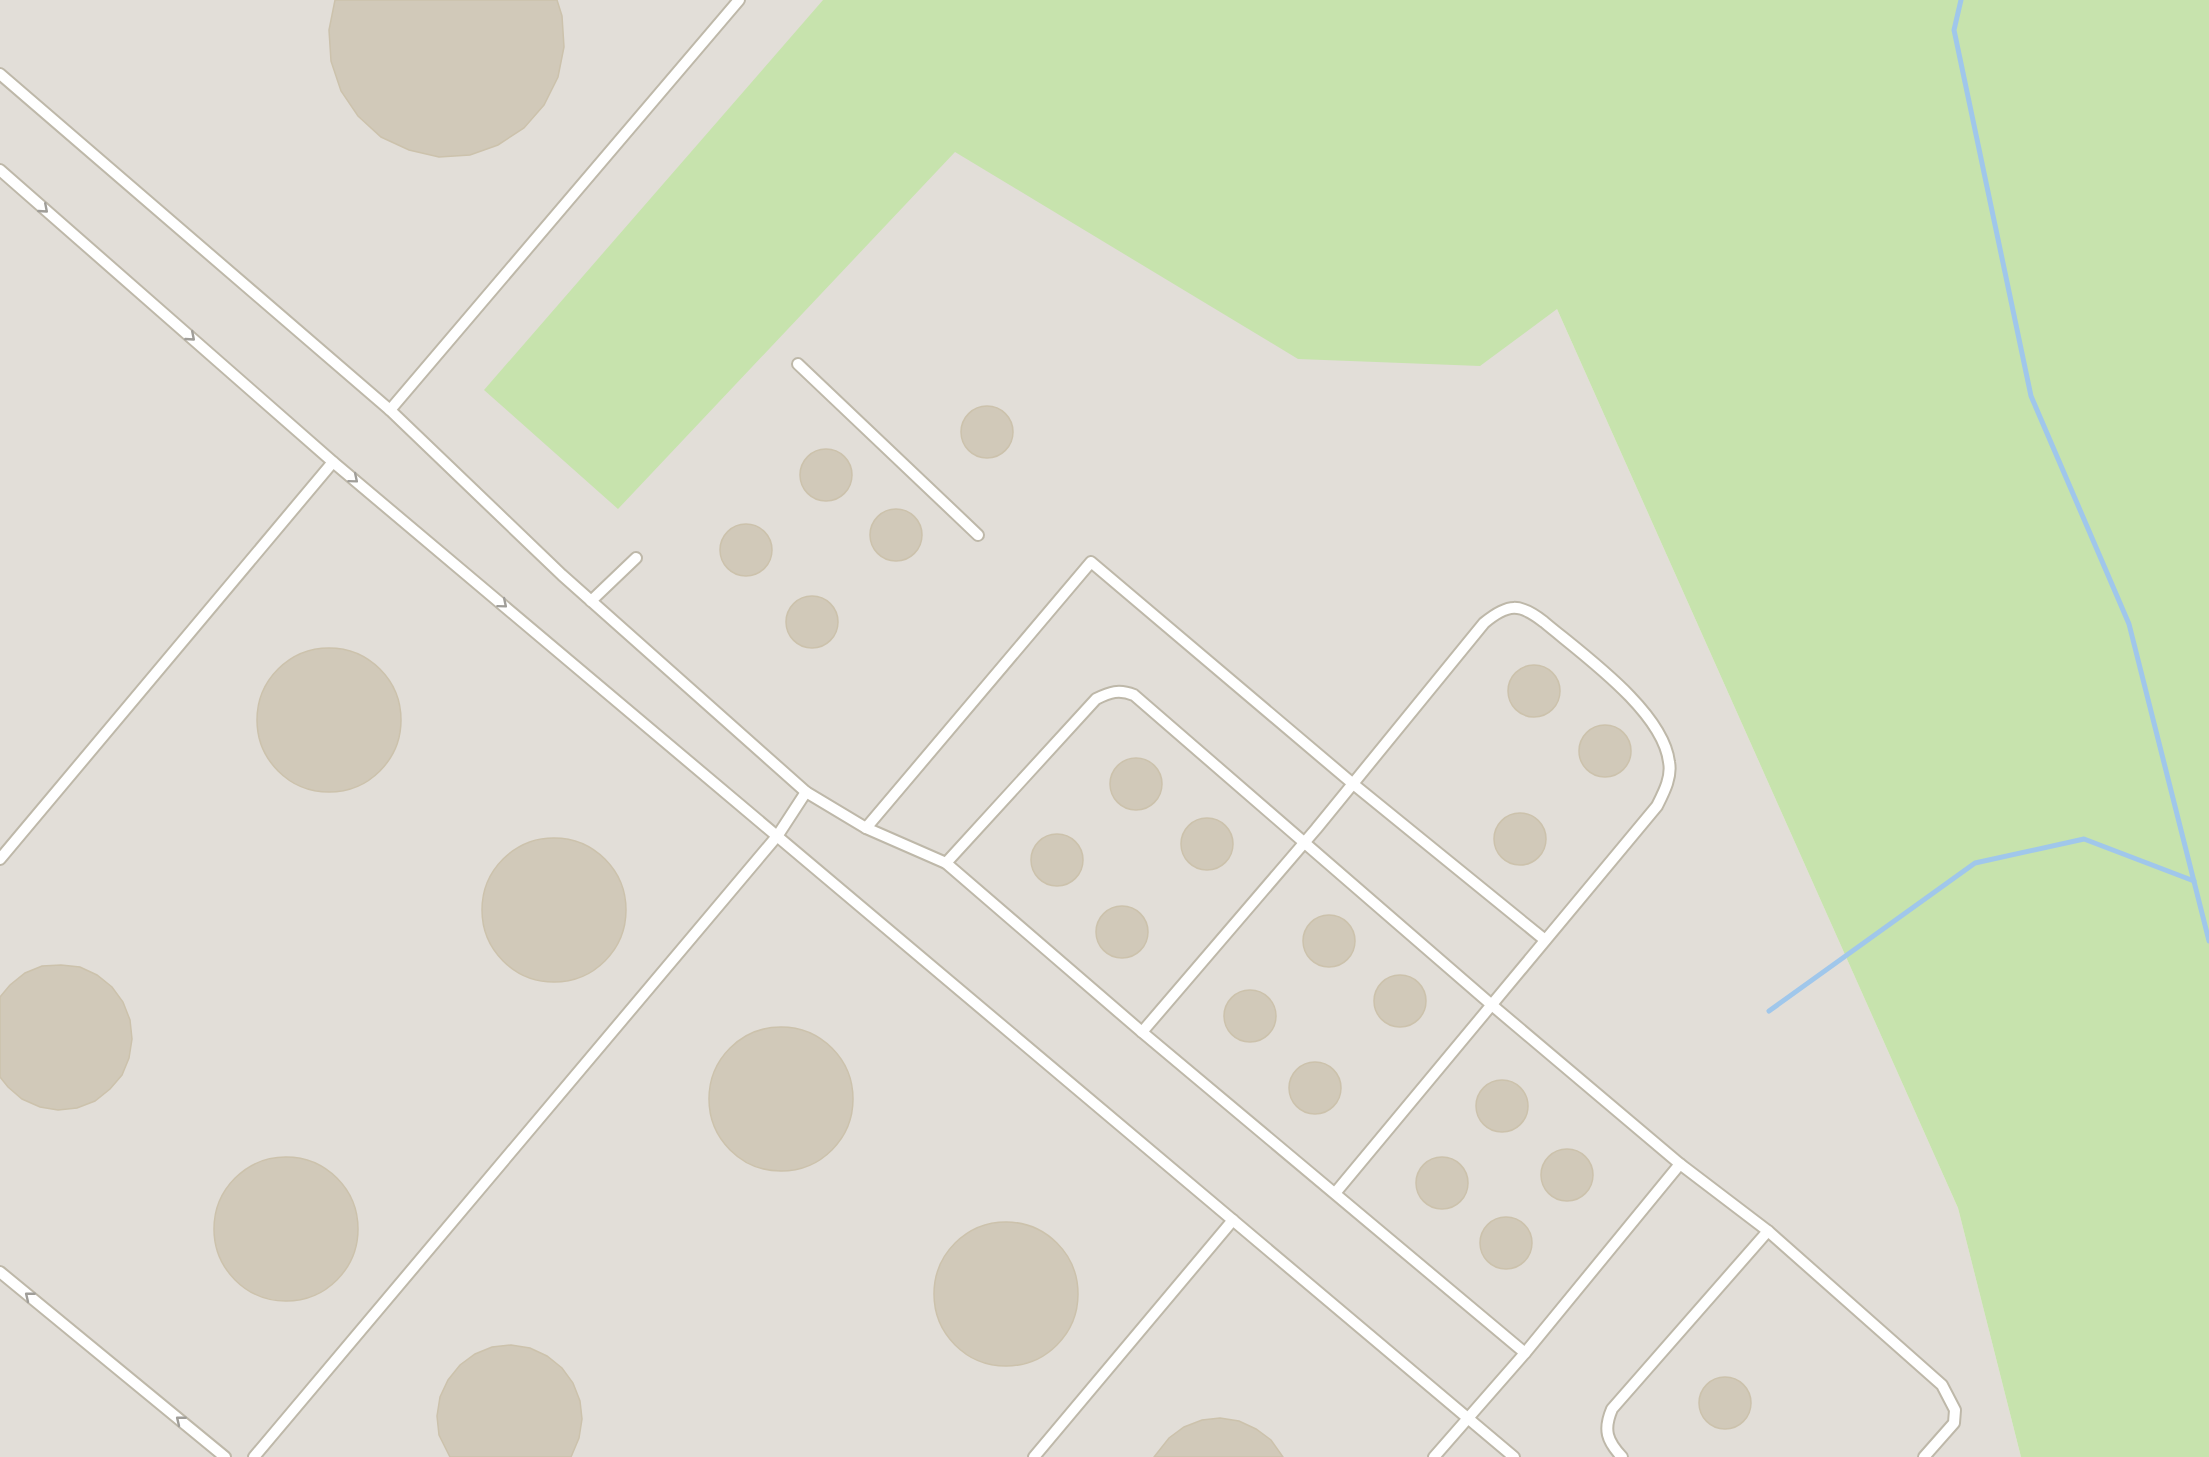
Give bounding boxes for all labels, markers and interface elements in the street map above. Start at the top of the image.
one-way arrow [37,202,48,213]
one-way arrow [184,330,195,341]
one-way arrow [347,472,358,483]
one-way arrow [496,597,507,608]
one-way arrow [25,1292,36,1303]
one-way arrow [176,1416,187,1427]

